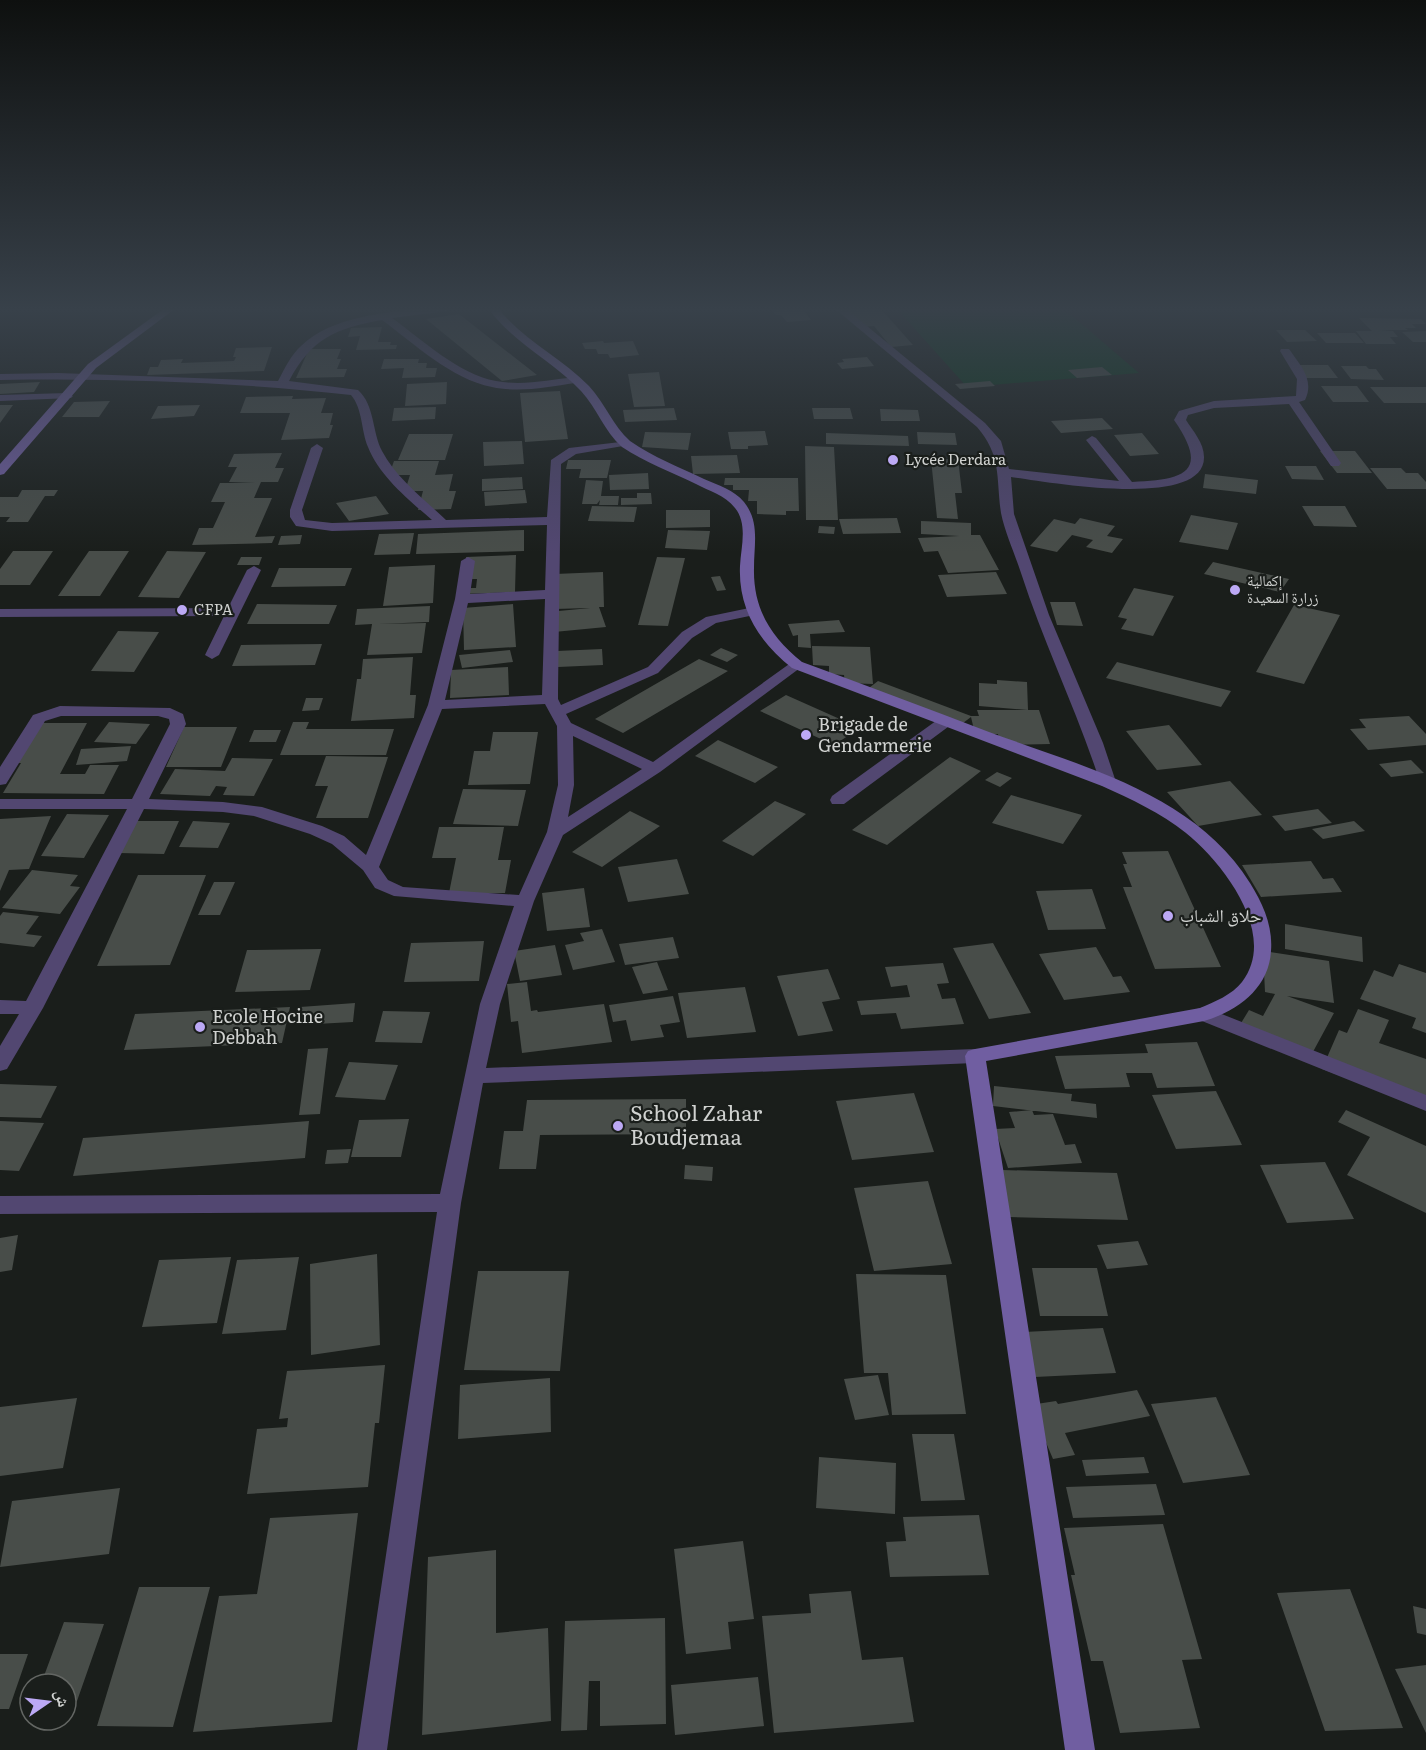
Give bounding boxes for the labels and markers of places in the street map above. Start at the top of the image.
place label: Lycée Derdara [905,447,1007,470]
marker: Lycée Derdara [886,453,900,467]
place label: إكمالية زرارة السعيدة [1247,568,1319,608]
marker: إكمالية زرارة السعيدة [1228,583,1242,597]
place label: CFPA [194,597,233,620]
marker: CFPA [175,603,189,617]
place label: Brigade de Gendarmerie [818,710,932,758]
marker: Brigade de Gendarmerie [799,728,813,742]
place label: حلاق الشباب [1180,901,1261,928]
marker: حلاق الشباب [1161,909,1175,923]
place label: Ecole Hocine Debbah [212,1002,323,1050]
marker: Ecole Hocine Debbah [193,1020,207,1034]
place label: School Zahar Boudjemaa [630,1096,762,1151]
marker: School Zahar Boudjemaa [611,1119,625,1133]

